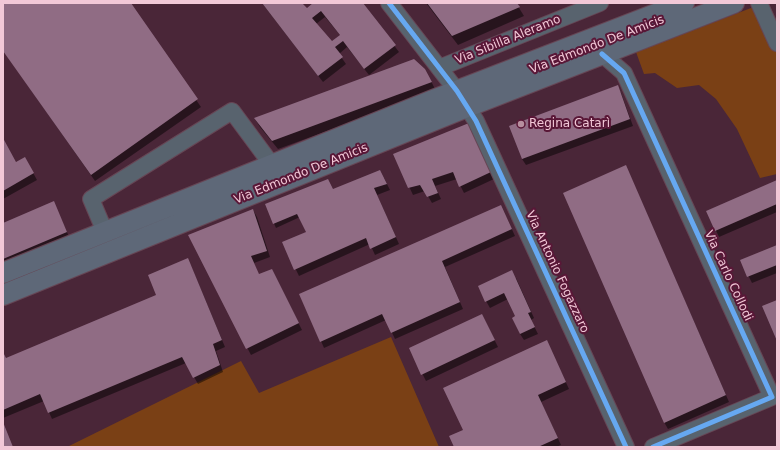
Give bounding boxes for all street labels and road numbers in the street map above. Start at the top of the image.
street label: Via Sibilla Aleramo [453,12,563,68]
street label: Via Edmondo De Amicis [528,13,666,77]
street label: Via Edmondo De Amicis [232,141,370,207]
street label: Via Antonio Fogazzaro [522,209,592,335]
street label: Via Carlo Collodi [701,228,755,324]

